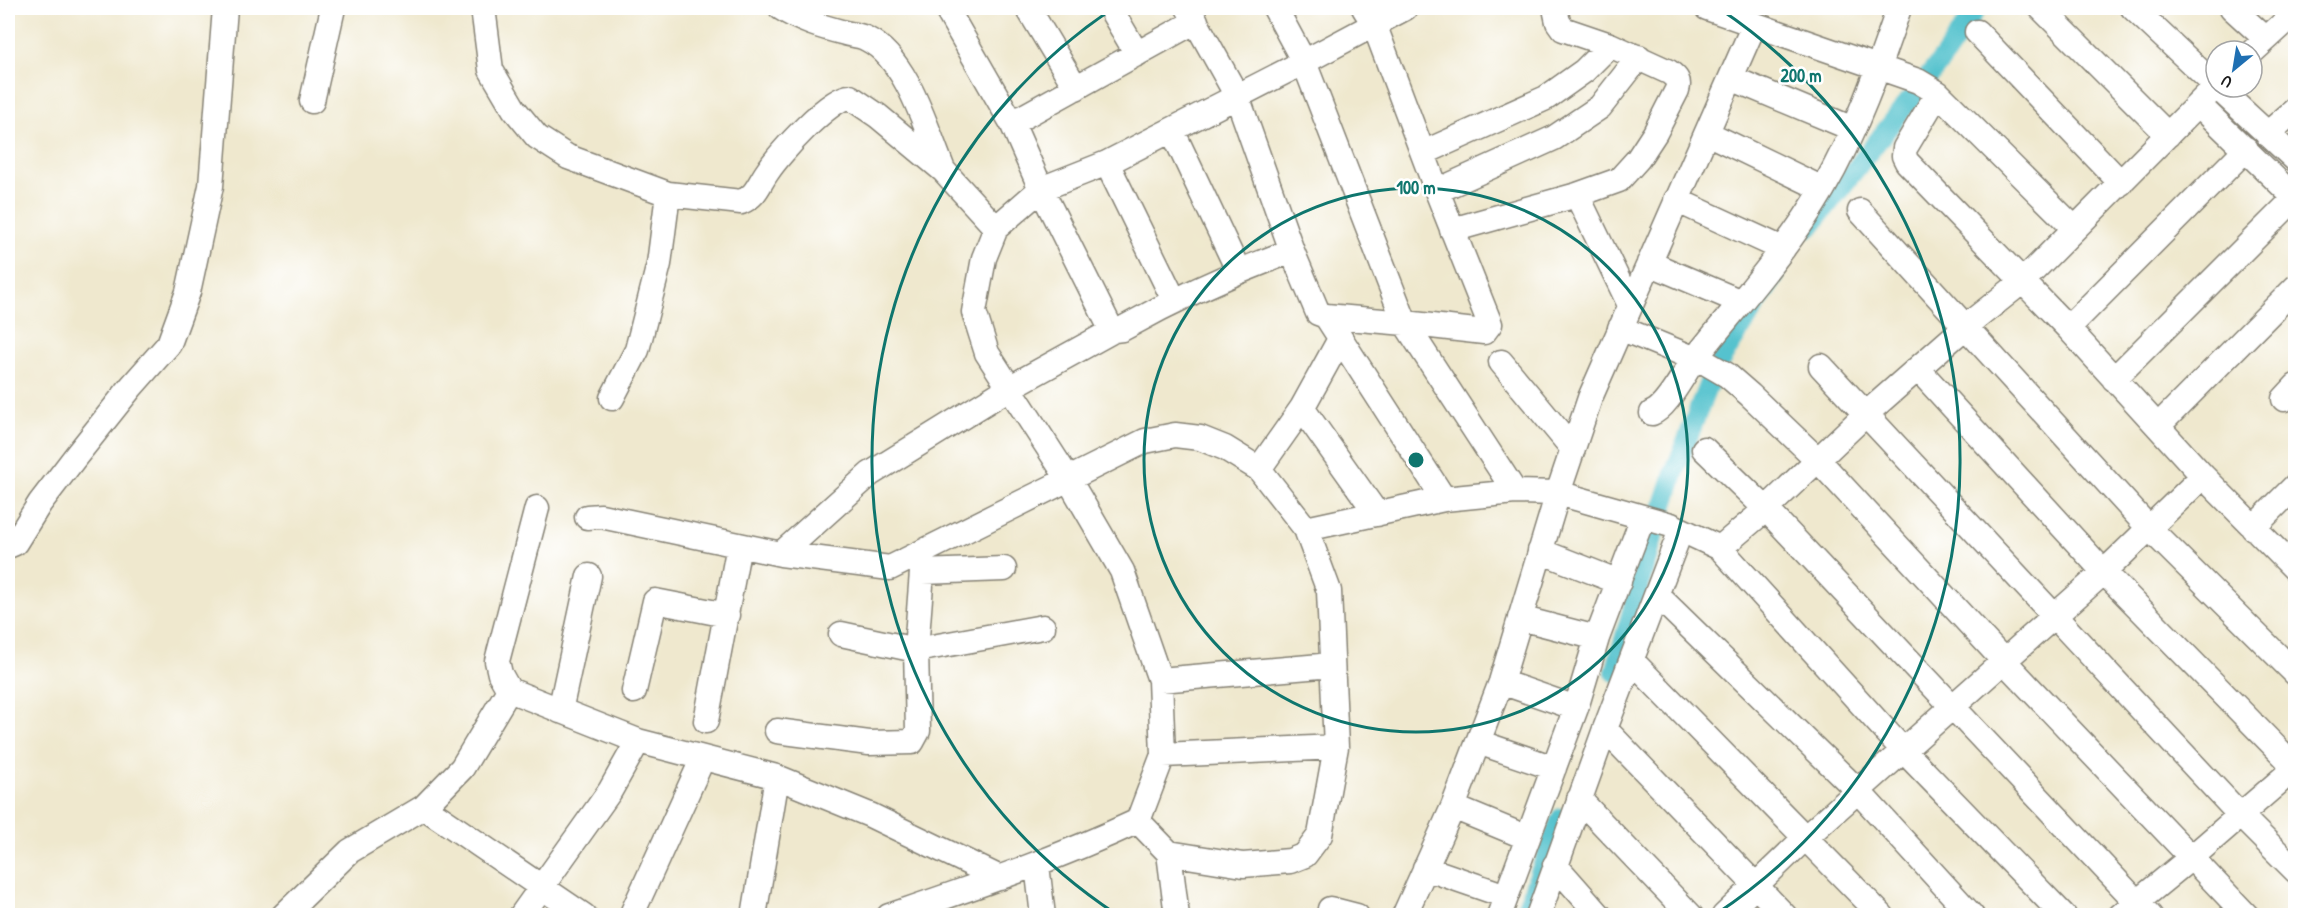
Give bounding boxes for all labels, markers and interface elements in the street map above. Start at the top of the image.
north arrow [2204,39,2264,99]
text: 200 m [1781,63,1821,88]
text: U [2217,70,2236,94]
text: 100 m [1396,175,1436,200]
centre of rings [1406,450,1426,470]

